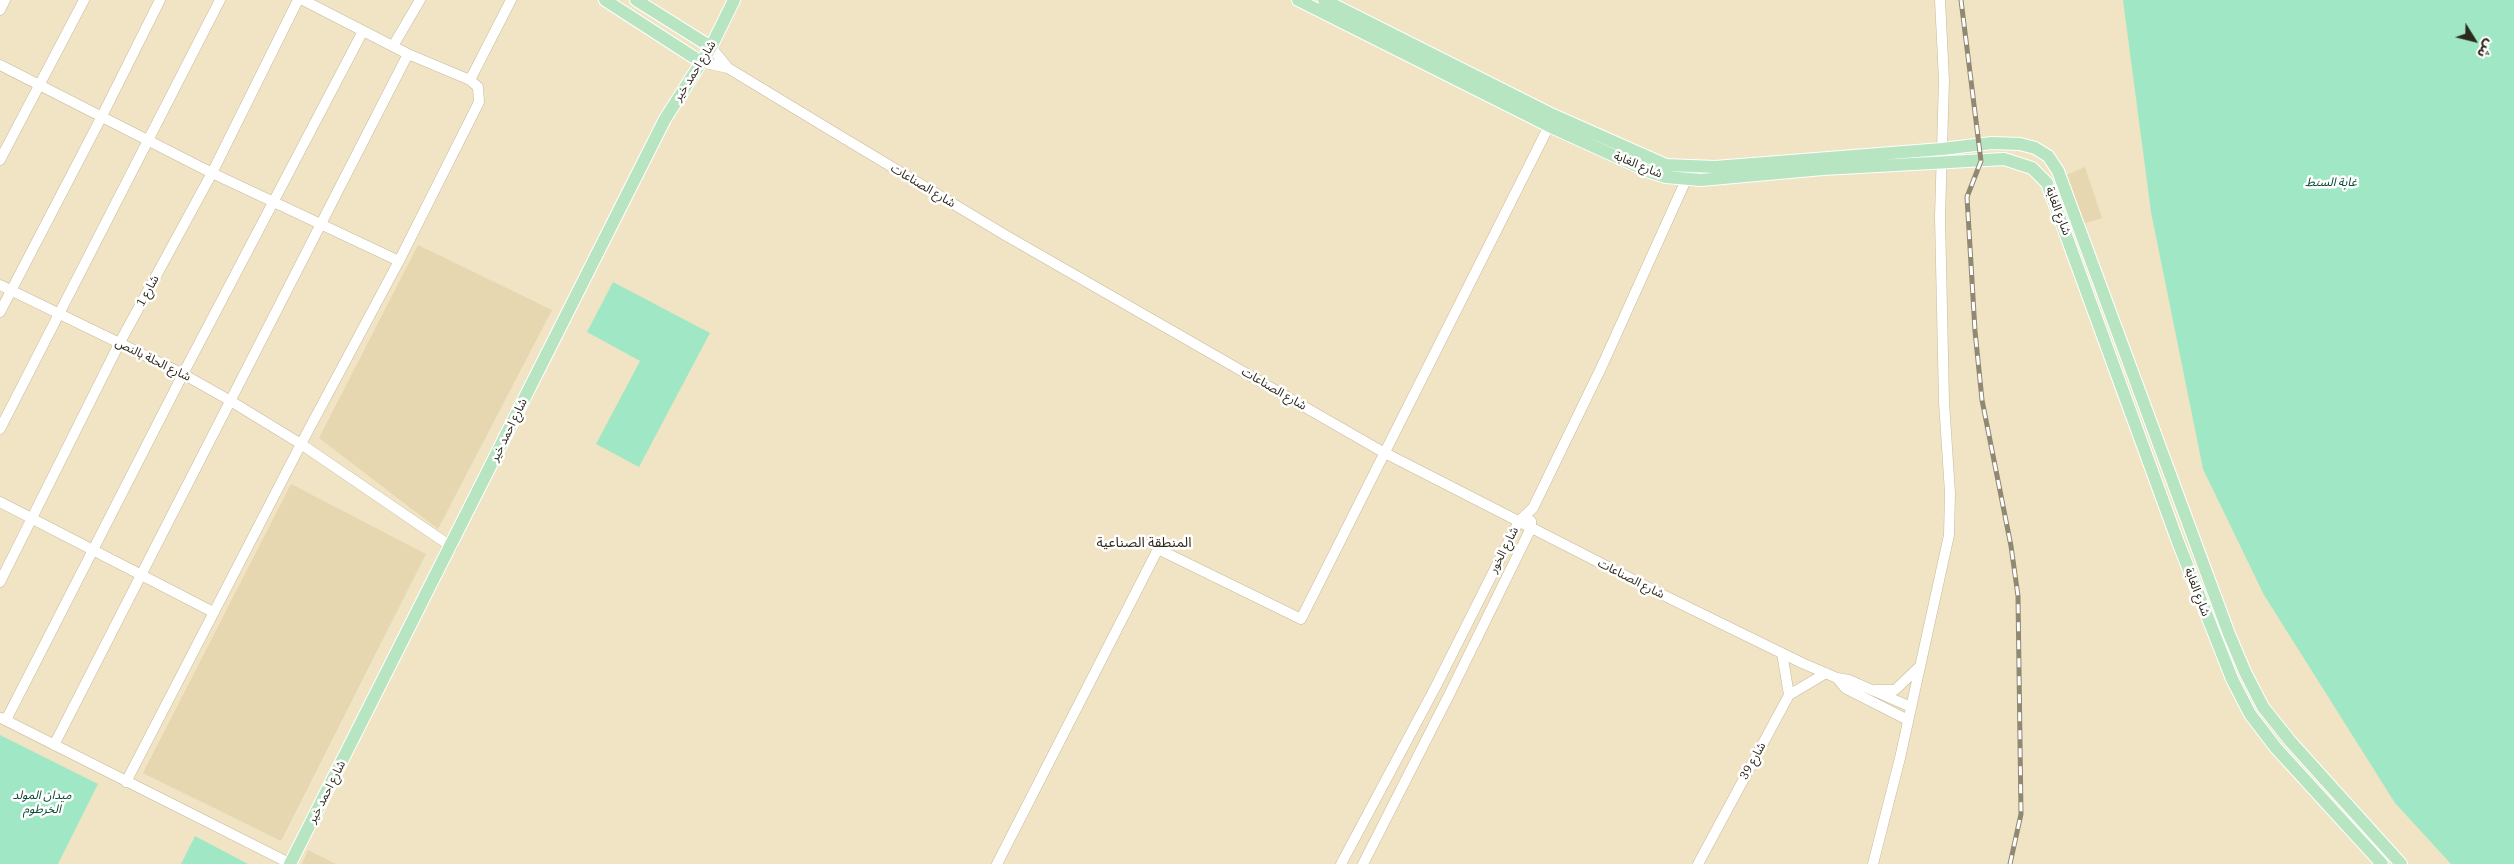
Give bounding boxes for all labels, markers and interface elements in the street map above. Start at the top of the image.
north arrow [2449,15,2499,65]
text: ش [2473,36,2499,62]
street label: شارع احمد خير [671,38,719,104]
street label: شارع الغابة [1612,149,1664,181]
street label: شارع الصناعات [888,161,958,211]
park label: غابة السنط [2305,176,2357,190]
street label: شارع الغابة [2042,185,2074,237]
street label: شارع 1 [134,273,162,309]
street label: شارع الحلة بالنص [113,336,193,384]
street label: شارع الصناعات [1239,365,1309,413]
street label: شارع احمد خير [488,396,530,464]
street label: شارع الخور [1486,525,1522,575]
district label: المنطقة الصناعية [1097,535,1191,551]
street label: شارع الصناعات [1595,556,1667,602]
street label: شارع الغابة [2181,566,2213,618]
street label: شارع 39 [1737,740,1769,782]
street label: شارع احمد خير [305,758,349,826]
park label: ميدان المولد الخرطوم [13,789,71,817]

